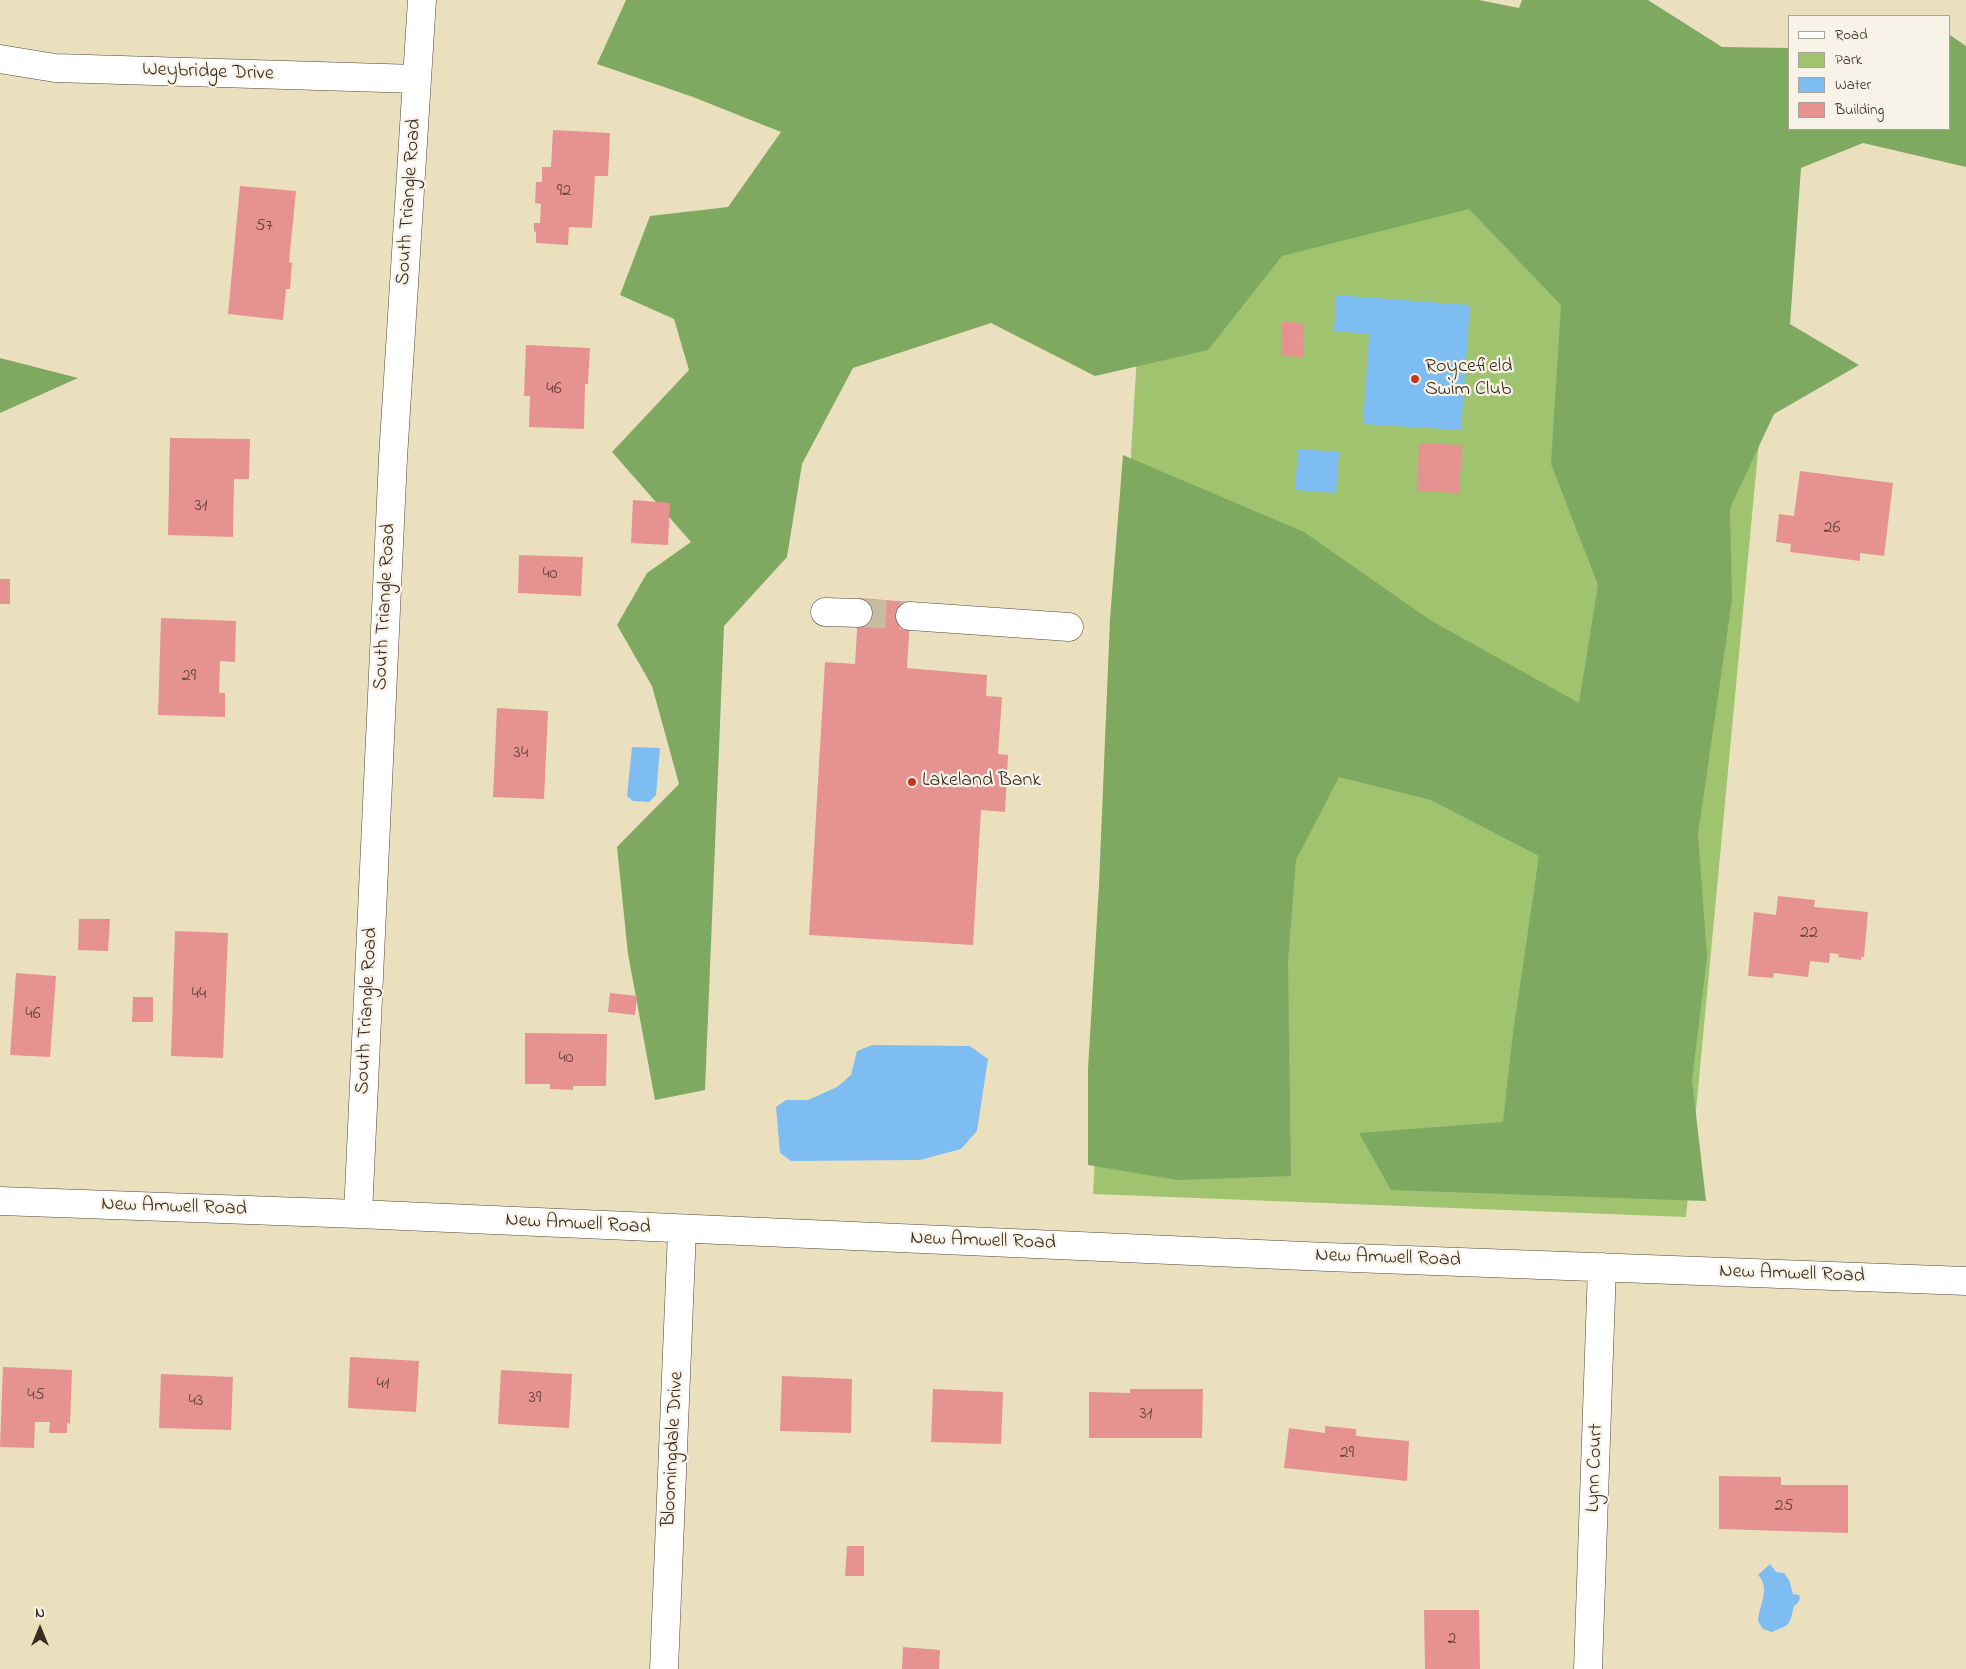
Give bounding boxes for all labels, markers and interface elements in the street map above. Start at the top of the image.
legend [1788,15,1951,130]
text: Road [1835,24,1868,46]
text: Park [1835,49,1862,71]
street label: Weybridge Drive [142,59,274,87]
text: Water [1835,74,1871,96]
text: Building [1835,99,1884,121]
street label: South Triangle Road [392,118,428,286]
house number: 92 [557,181,571,203]
house number: 57 [255,216,273,238]
place label: Roycefield Swim Club [1425,356,1512,403]
marker: Roycefield Swim Club [1409,373,1421,385]
house number: 46 [546,379,562,401]
house number: 31 [194,496,208,518]
house number: 26 [1824,518,1840,540]
street label: South Triangle Road [370,523,402,691]
house number: 40 [542,564,558,586]
house number: 29 [182,666,196,688]
house number: 34 [514,743,528,765]
place label: Lakeland Bank [922,770,1041,794]
marker: Lakeland Bank [906,776,918,788]
house number: 22 [1800,923,1818,945]
street label: South Triangle Road [352,927,384,1095]
house number: 44 [192,984,206,1006]
house number: 46 [25,1004,41,1026]
house number: 40 [558,1048,574,1070]
street label: New Amwell Road [101,1193,247,1223]
street label: New Amwell Road [505,1209,651,1241]
street label: New Amwell Road [910,1227,1056,1257]
street label: New Amwell Road [1315,1244,1461,1274]
street label: New Amwell Road [1719,1260,1865,1290]
street label: Bloomingdale Drive [658,1371,690,1527]
house number: 41 [376,1374,390,1396]
house number: 45 [27,1385,45,1407]
house number: 39 [529,1388,541,1410]
house number: 43 [189,1391,203,1413]
house number: 31 [1139,1404,1153,1426]
street label: Lynn Court [1582,1423,1610,1513]
house number: 29 [1340,1443,1354,1465]
house number: 25 [1774,1496,1794,1518]
text: N [35,1603,45,1624]
north arrow [15,1604,65,1654]
house number: 2 [1448,1629,1456,1651]

